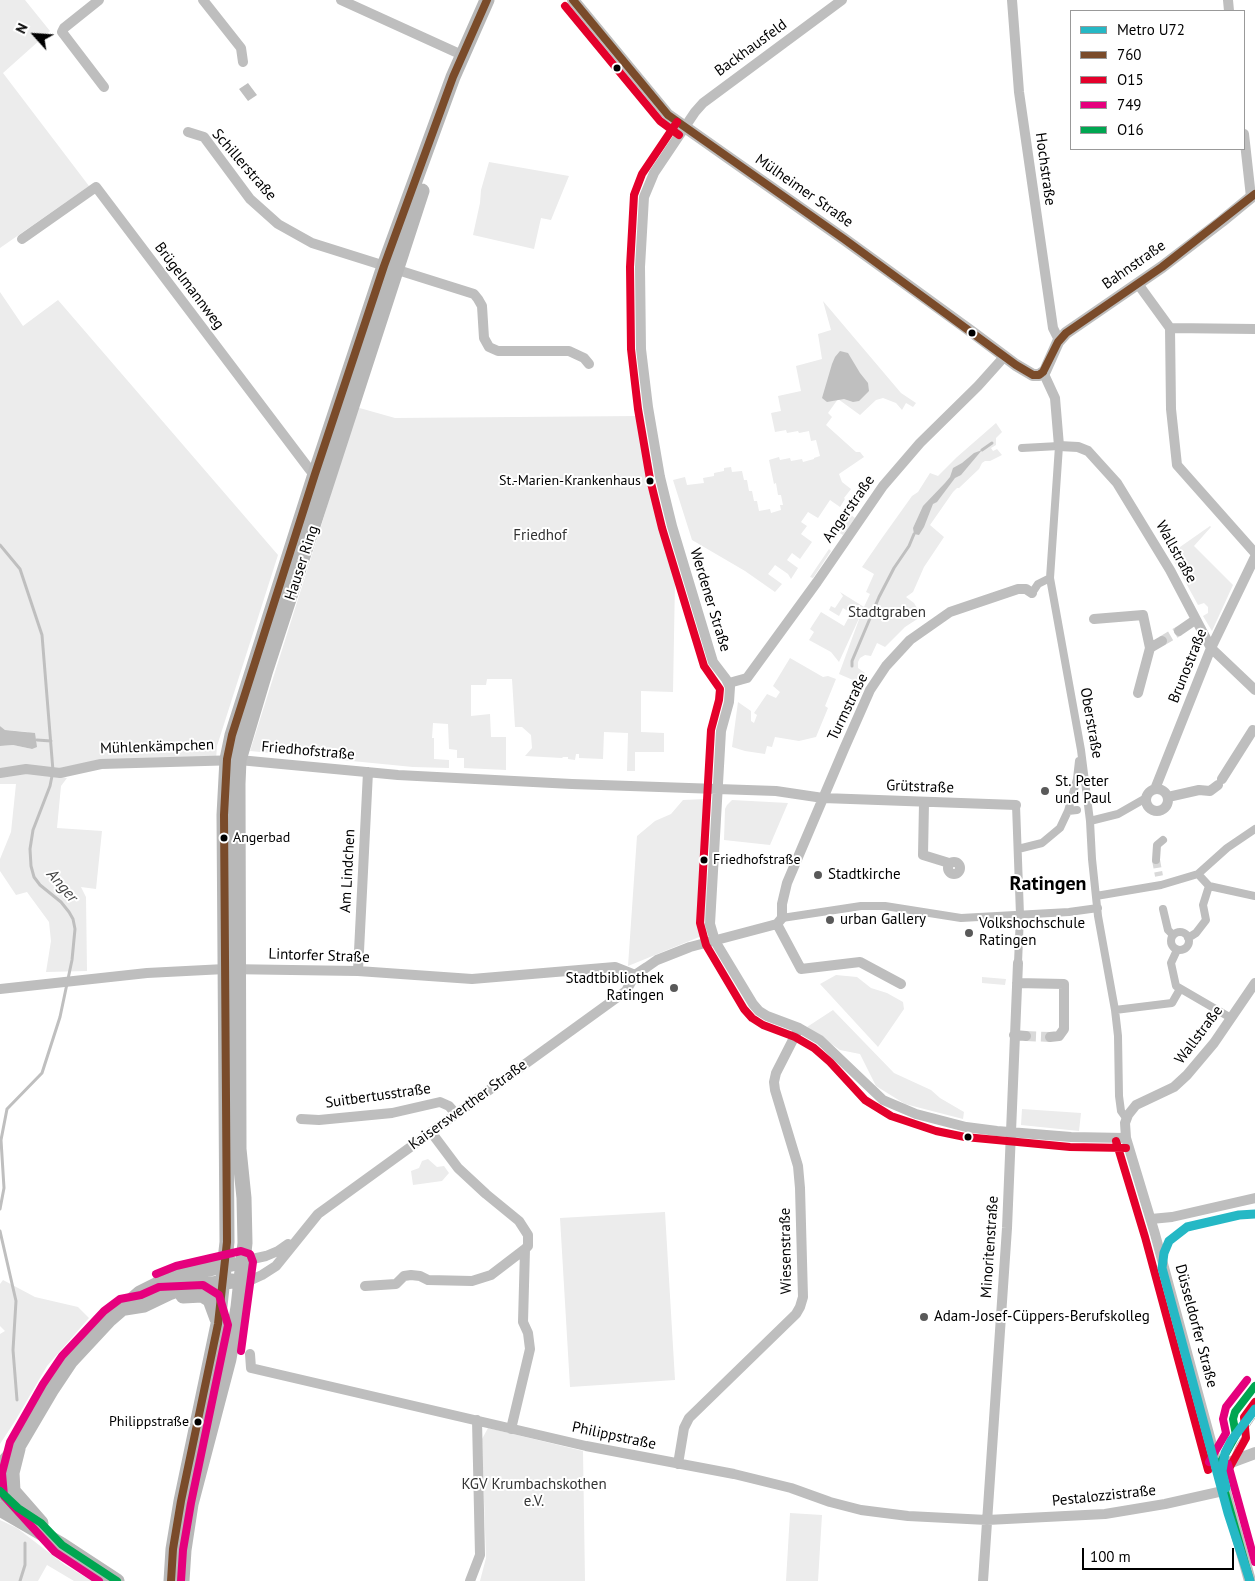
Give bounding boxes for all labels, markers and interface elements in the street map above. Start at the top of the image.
north arrow [10,10,60,60]
legend [1070,10,1245,150]
street label: Backhausfeld [711,16,791,80]
text: N [11,20,32,37]
text: Metro U72 [1117,20,1185,39]
text: 760 [1117,45,1142,64]
unlabelled marker [612,63,622,73]
text: O15 [1117,70,1144,89]
text: 749 [1117,95,1142,114]
text: O16 [1117,120,1144,139]
street label: Schillerstraße [208,126,280,204]
street label: Hochstraße [1031,131,1059,207]
street label: Mülheimer Straße [752,151,856,231]
street label: Bahnstraße [1099,237,1169,293]
street label: Brügelmannweg [150,239,228,333]
unlabelled marker [967,328,977,338]
street label: Angerstraße [819,472,879,546]
place label: St.-Marien-Krankenhaus [499,473,641,489]
marker: St.-Marien-Krankenhaus [645,476,655,486]
street label: Wallstraße [1152,518,1200,586]
street label: Hauser Ring [281,523,323,603]
park label: Friedhof [513,527,567,545]
street label: Werdener Straße [686,546,734,654]
park label: Stadtgraben [848,604,926,622]
street label: Brunostraße [1165,626,1211,706]
street label: Turmstraße [824,670,872,744]
street label: Oberstraße [1076,686,1106,760]
street label: Mühlenkämpchen [100,736,214,758]
street label: Friedhofstraße [260,738,356,764]
place label: St. Peter und Paul [1055,773,1111,808]
street label: Grütstraße [886,777,954,797]
marker: St. Peter und Paul [1039,785,1051,797]
street label: Am Lindchen [337,829,359,913]
place label: Angerbad [233,830,290,846]
marker: Angerbad [219,833,229,843]
place label: Friedhofstraße [713,852,801,868]
marker: Friedhofstraße [699,855,709,865]
water label: Anger [42,865,82,907]
place label: Stadtkirche [828,866,901,884]
marker: Stadtkirche [812,869,824,881]
district label: Ratingen [1010,872,1086,896]
place label: urban Gallery [840,911,926,929]
marker: urban Gallery [824,914,836,926]
place label: Volkshochschule Ratingen [979,915,1085,950]
marker: Volkshochschule Ratingen [963,927,975,939]
street label: Lintorfer Straße [268,945,370,967]
place label: Stadtbibliothek Ratingen [566,970,664,1005]
marker: Stadtbibliothek Ratingen [668,982,680,994]
street label: Wallstraße [1171,1002,1227,1068]
street label: Kaiserswerther Straße [405,1056,531,1154]
street label: Suitbertusstraße [324,1080,432,1112]
unlabelled marker [963,1132,973,1142]
street label: Minoritenstraße [977,1195,1003,1299]
street label: Wiesenstraße [776,1208,796,1294]
street label: Düsseldorfer Straße [1171,1262,1221,1390]
place label: Adam-Josef-Cüppers-Berufskolleg [934,1308,1150,1326]
marker: Adam-Josef-Cüppers-Berufskolleg [918,1311,930,1323]
place label: Philippstraße [109,1414,189,1430]
marker: Philippstraße [193,1417,203,1427]
street label: Philippstraße [570,1418,658,1454]
park label: KGV Krumbachskothen e.V. [461,1476,607,1511]
street label: Pestalozzistraße [1051,1482,1157,1510]
scale bar [1085,1538,1238,1570]
text: 100 m [1090,1547,1131,1566]

